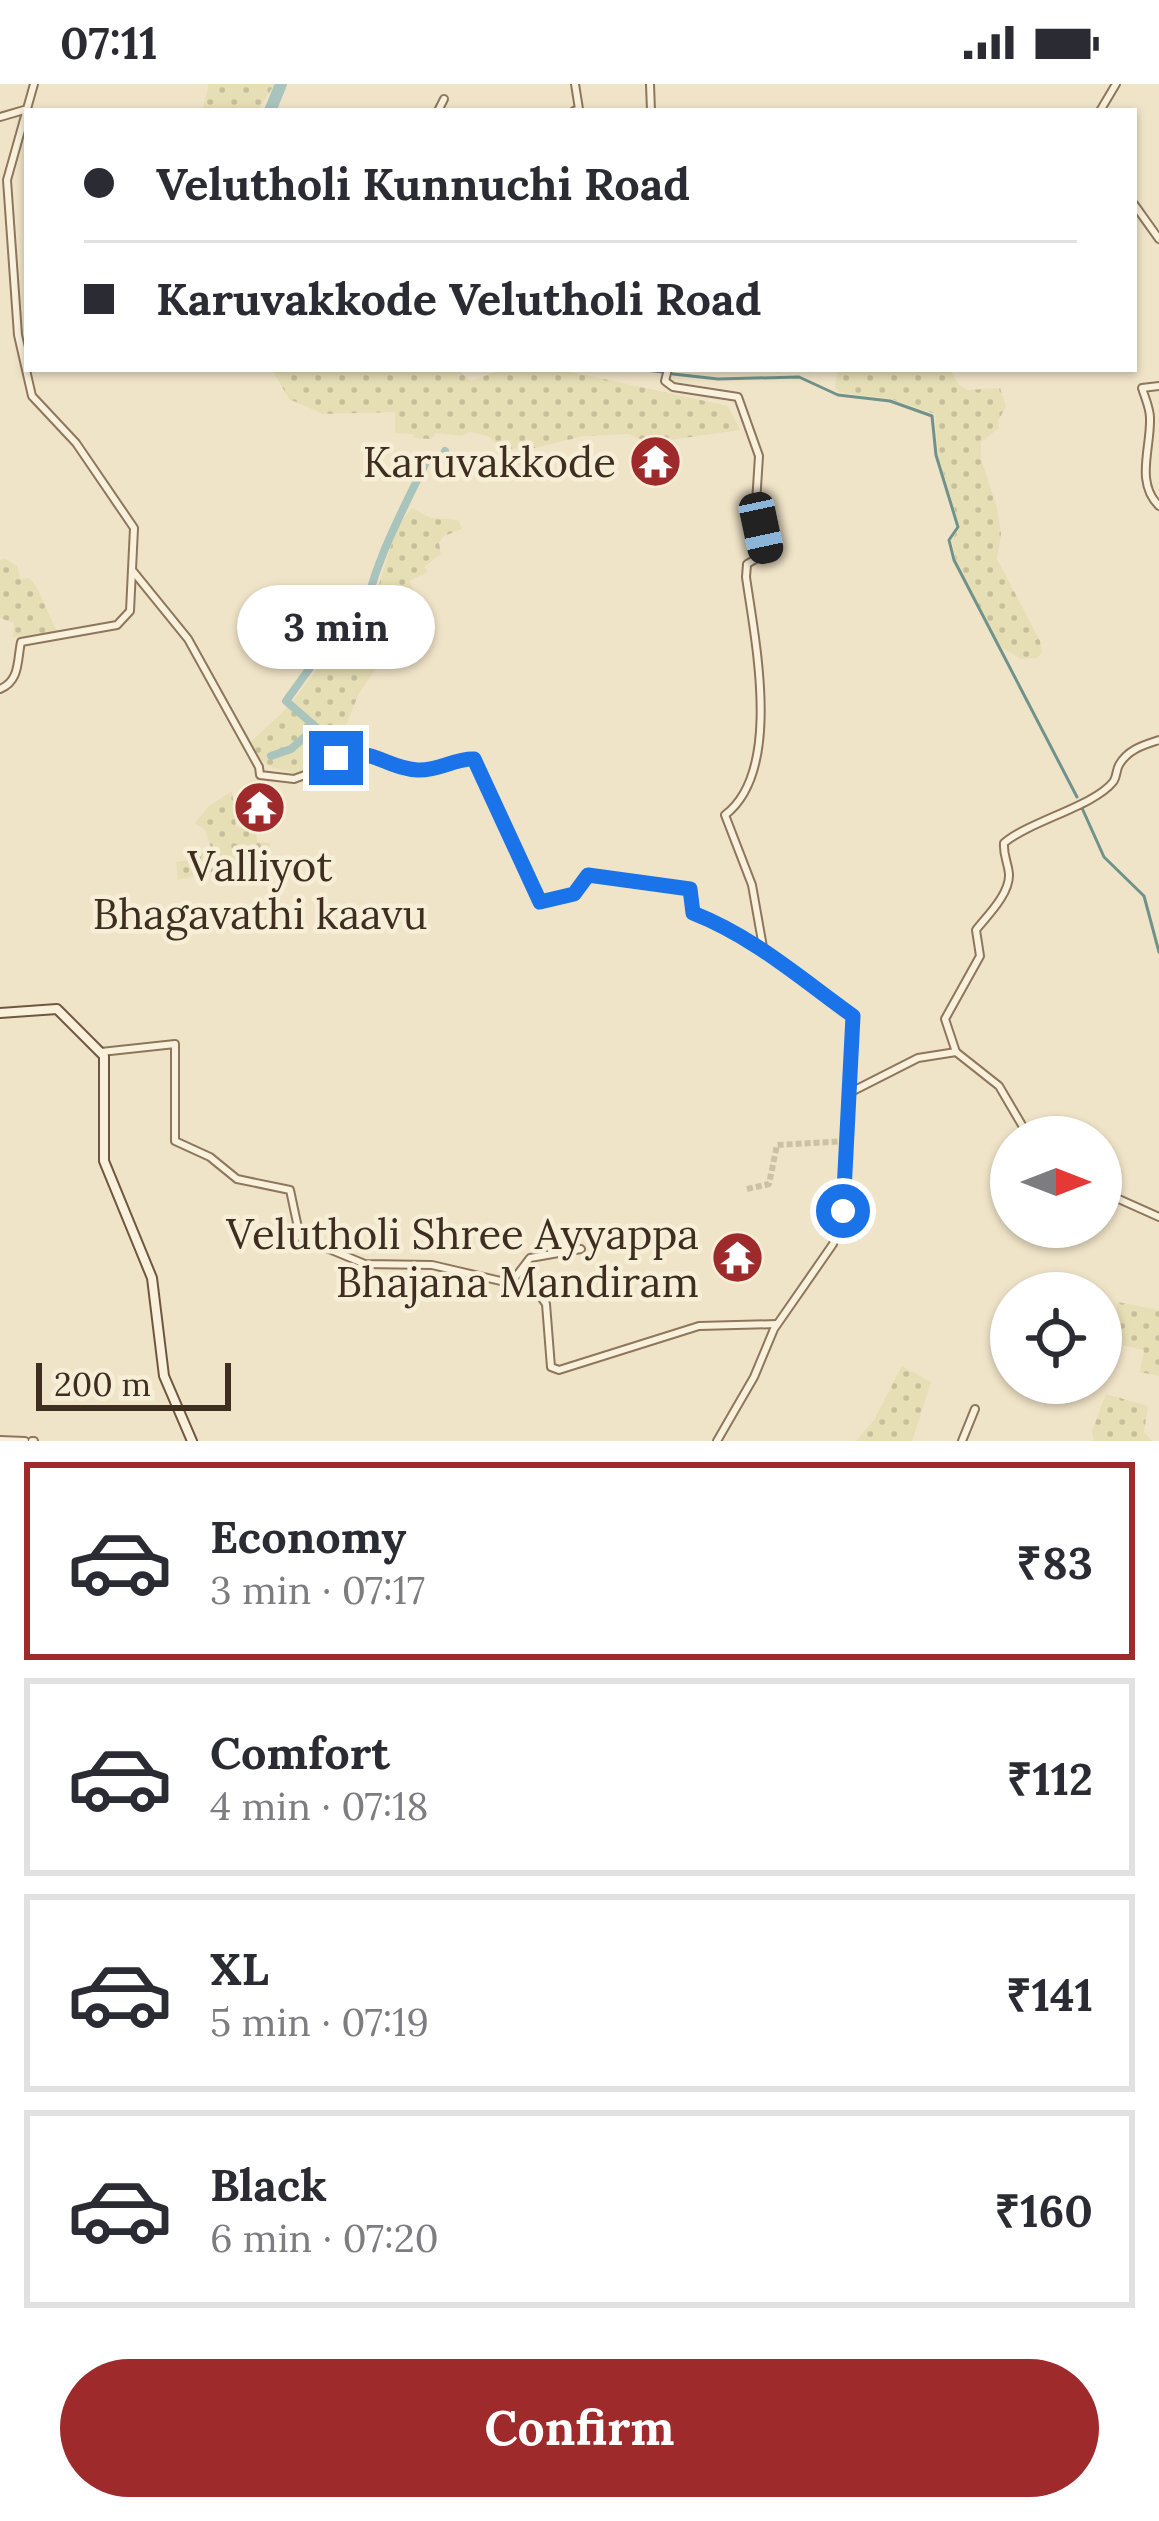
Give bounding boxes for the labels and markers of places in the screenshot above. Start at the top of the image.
temple icon: Karuvakkode [627,434,683,490]
place label: Karuvakkode [363,435,616,489]
temple icon: Valliyot Bhagavathi kaavu [232,779,288,835]
place label: Valliyot Bhagavathi kaavu [92,839,428,941]
place label: Velutholi Shree Ayyappa Bhajana Mandiram [225,1207,699,1309]
temple icon: Velutholi Shree Ayyappa Bhajana Mandiram [710,1230,766,1286]

